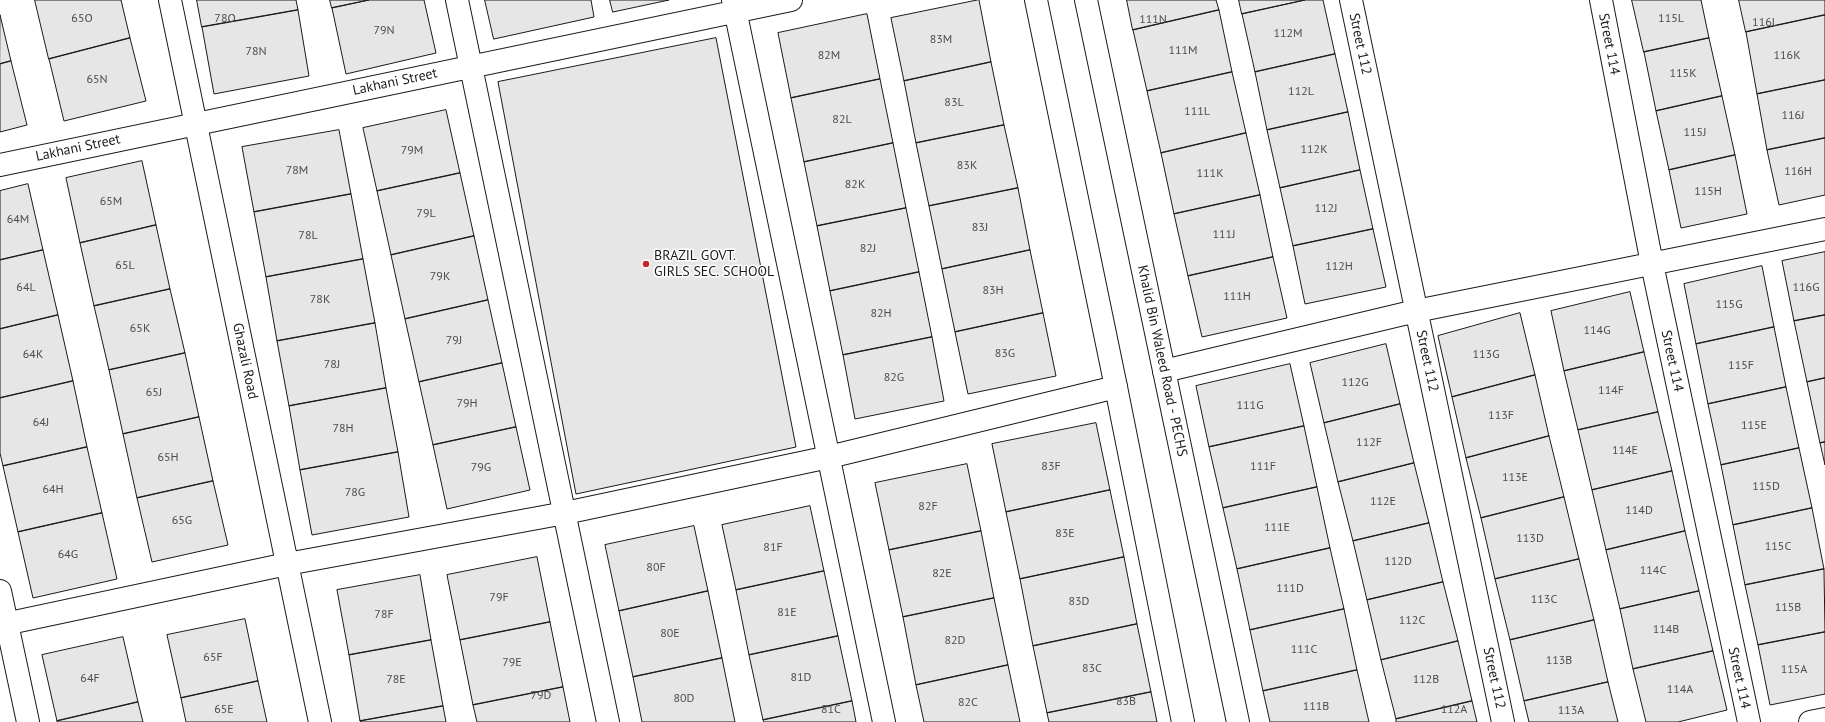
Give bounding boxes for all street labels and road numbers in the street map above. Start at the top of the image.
street label: Street 112 [1345,12,1375,76]
street label: Street 114 [1595,12,1623,76]
street label: Lakhani Street [351,65,439,99]
street label: Lakhani Street [34,131,122,165]
street label: Khalid Bin Waleed Road - PECHS [1133,264,1191,458]
street label: Ghazali Road [229,321,261,401]
street label: Street 112 [1412,329,1442,393]
street label: Street 114 [1657,329,1687,393]
street label: Street 112 [1479,646,1509,710]
street label: Street 114 [1724,646,1754,710]

